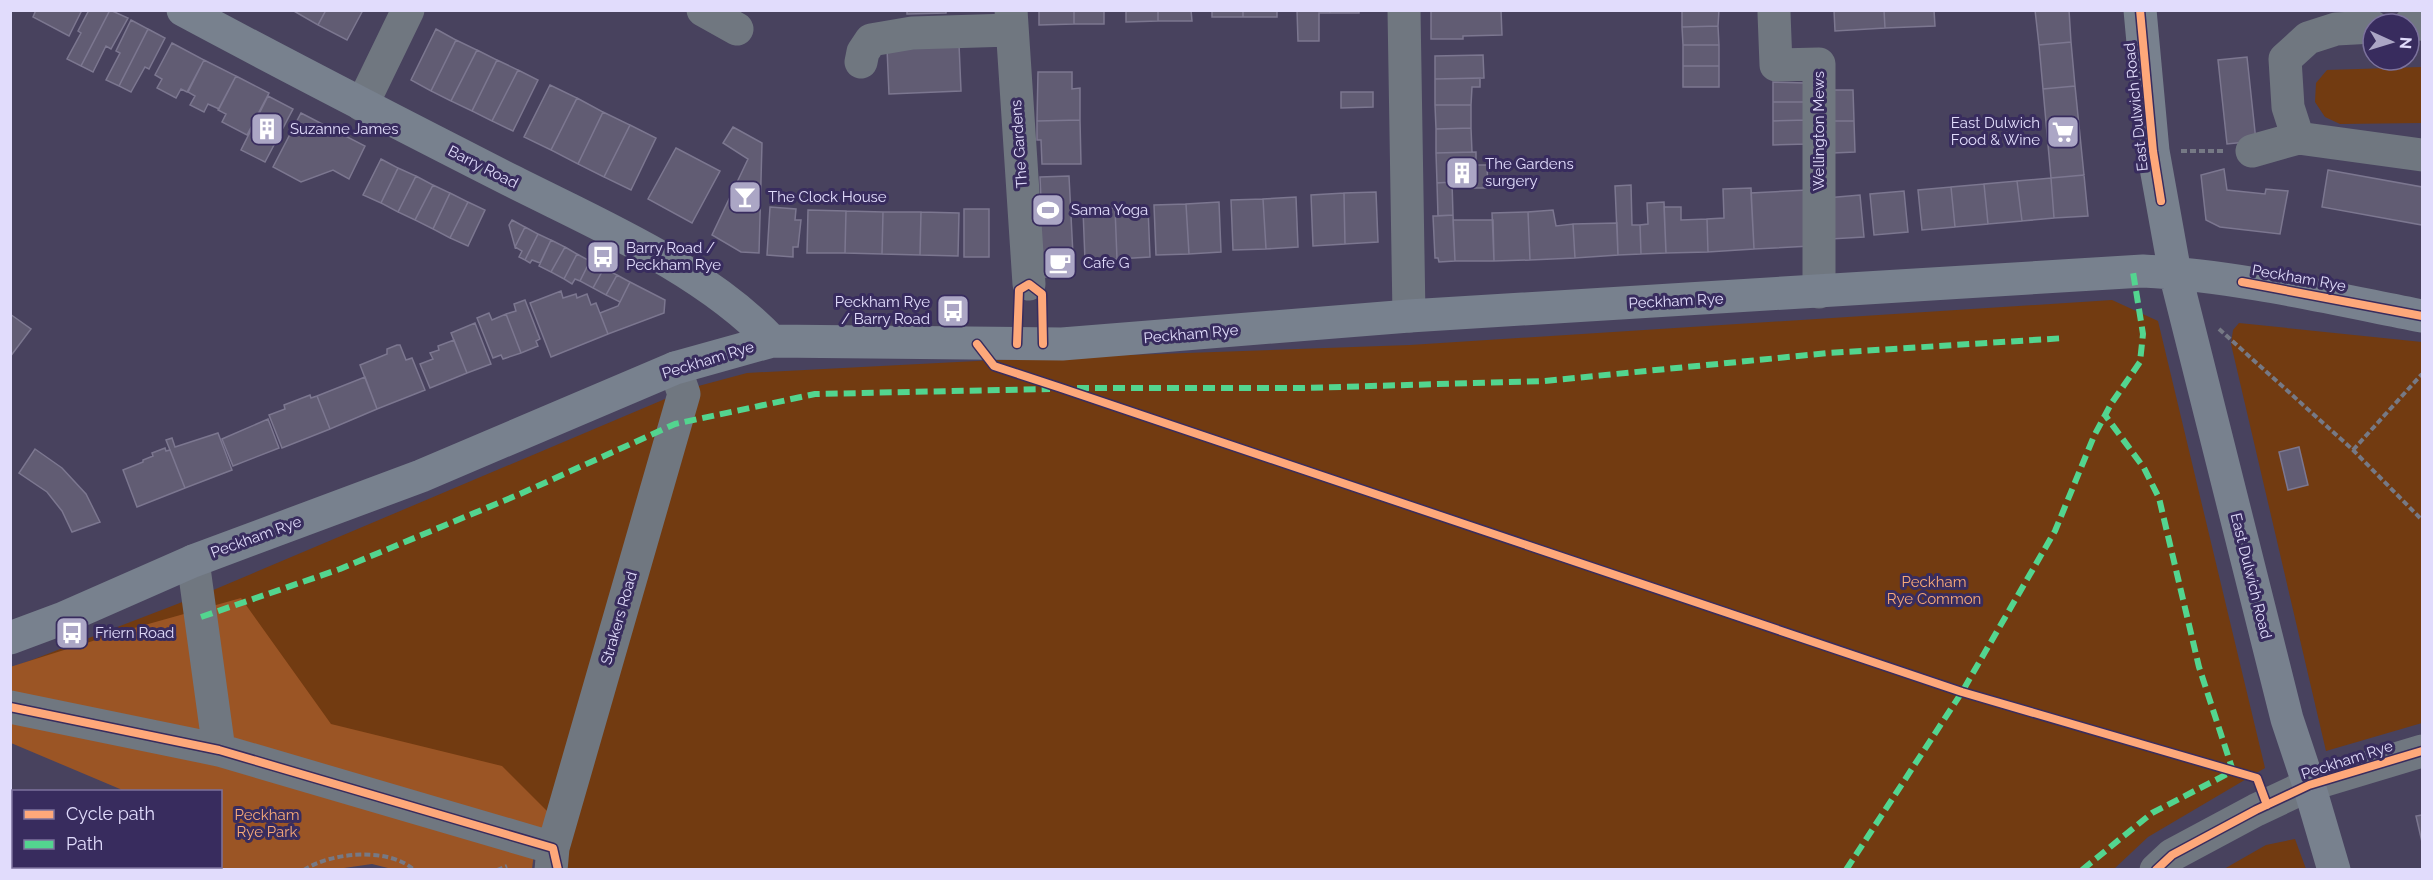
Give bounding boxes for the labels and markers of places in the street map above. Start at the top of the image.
building icon: Suzanne James [249,111,285,147]
place label: East Dulwich Food & Wine [1951,114,2040,149]
supermarket icon: East Dulwich Food & Wine [2045,114,2081,150]
place label: Suzanne James [290,120,398,138]
building icon: The Gardens surgery [1444,155,1480,191]
place label: The Gardens surgery [1485,155,1574,190]
bar icon: The Clock House [727,179,763,215]
place label: The Clock House [768,188,887,206]
sports icon: Sama Yoga [1030,192,1066,228]
place label: Sama Yoga [1071,201,1148,219]
bus stop icon: Barry Road / Peckham Rye [585,239,621,275]
place label: Barry Road / Peckham Rye [626,239,721,274]
cafe icon: Cafe G [1042,245,1078,281]
place label: Cafe G [1083,254,1129,272]
place label: Peckham Rye / Barry Road [835,293,930,328]
bus stop icon: Peckham Rye / Barry Road [935,293,971,329]
bus stop icon: Friern Road [54,615,90,651]
place label: Friern Road [95,624,174,642]

